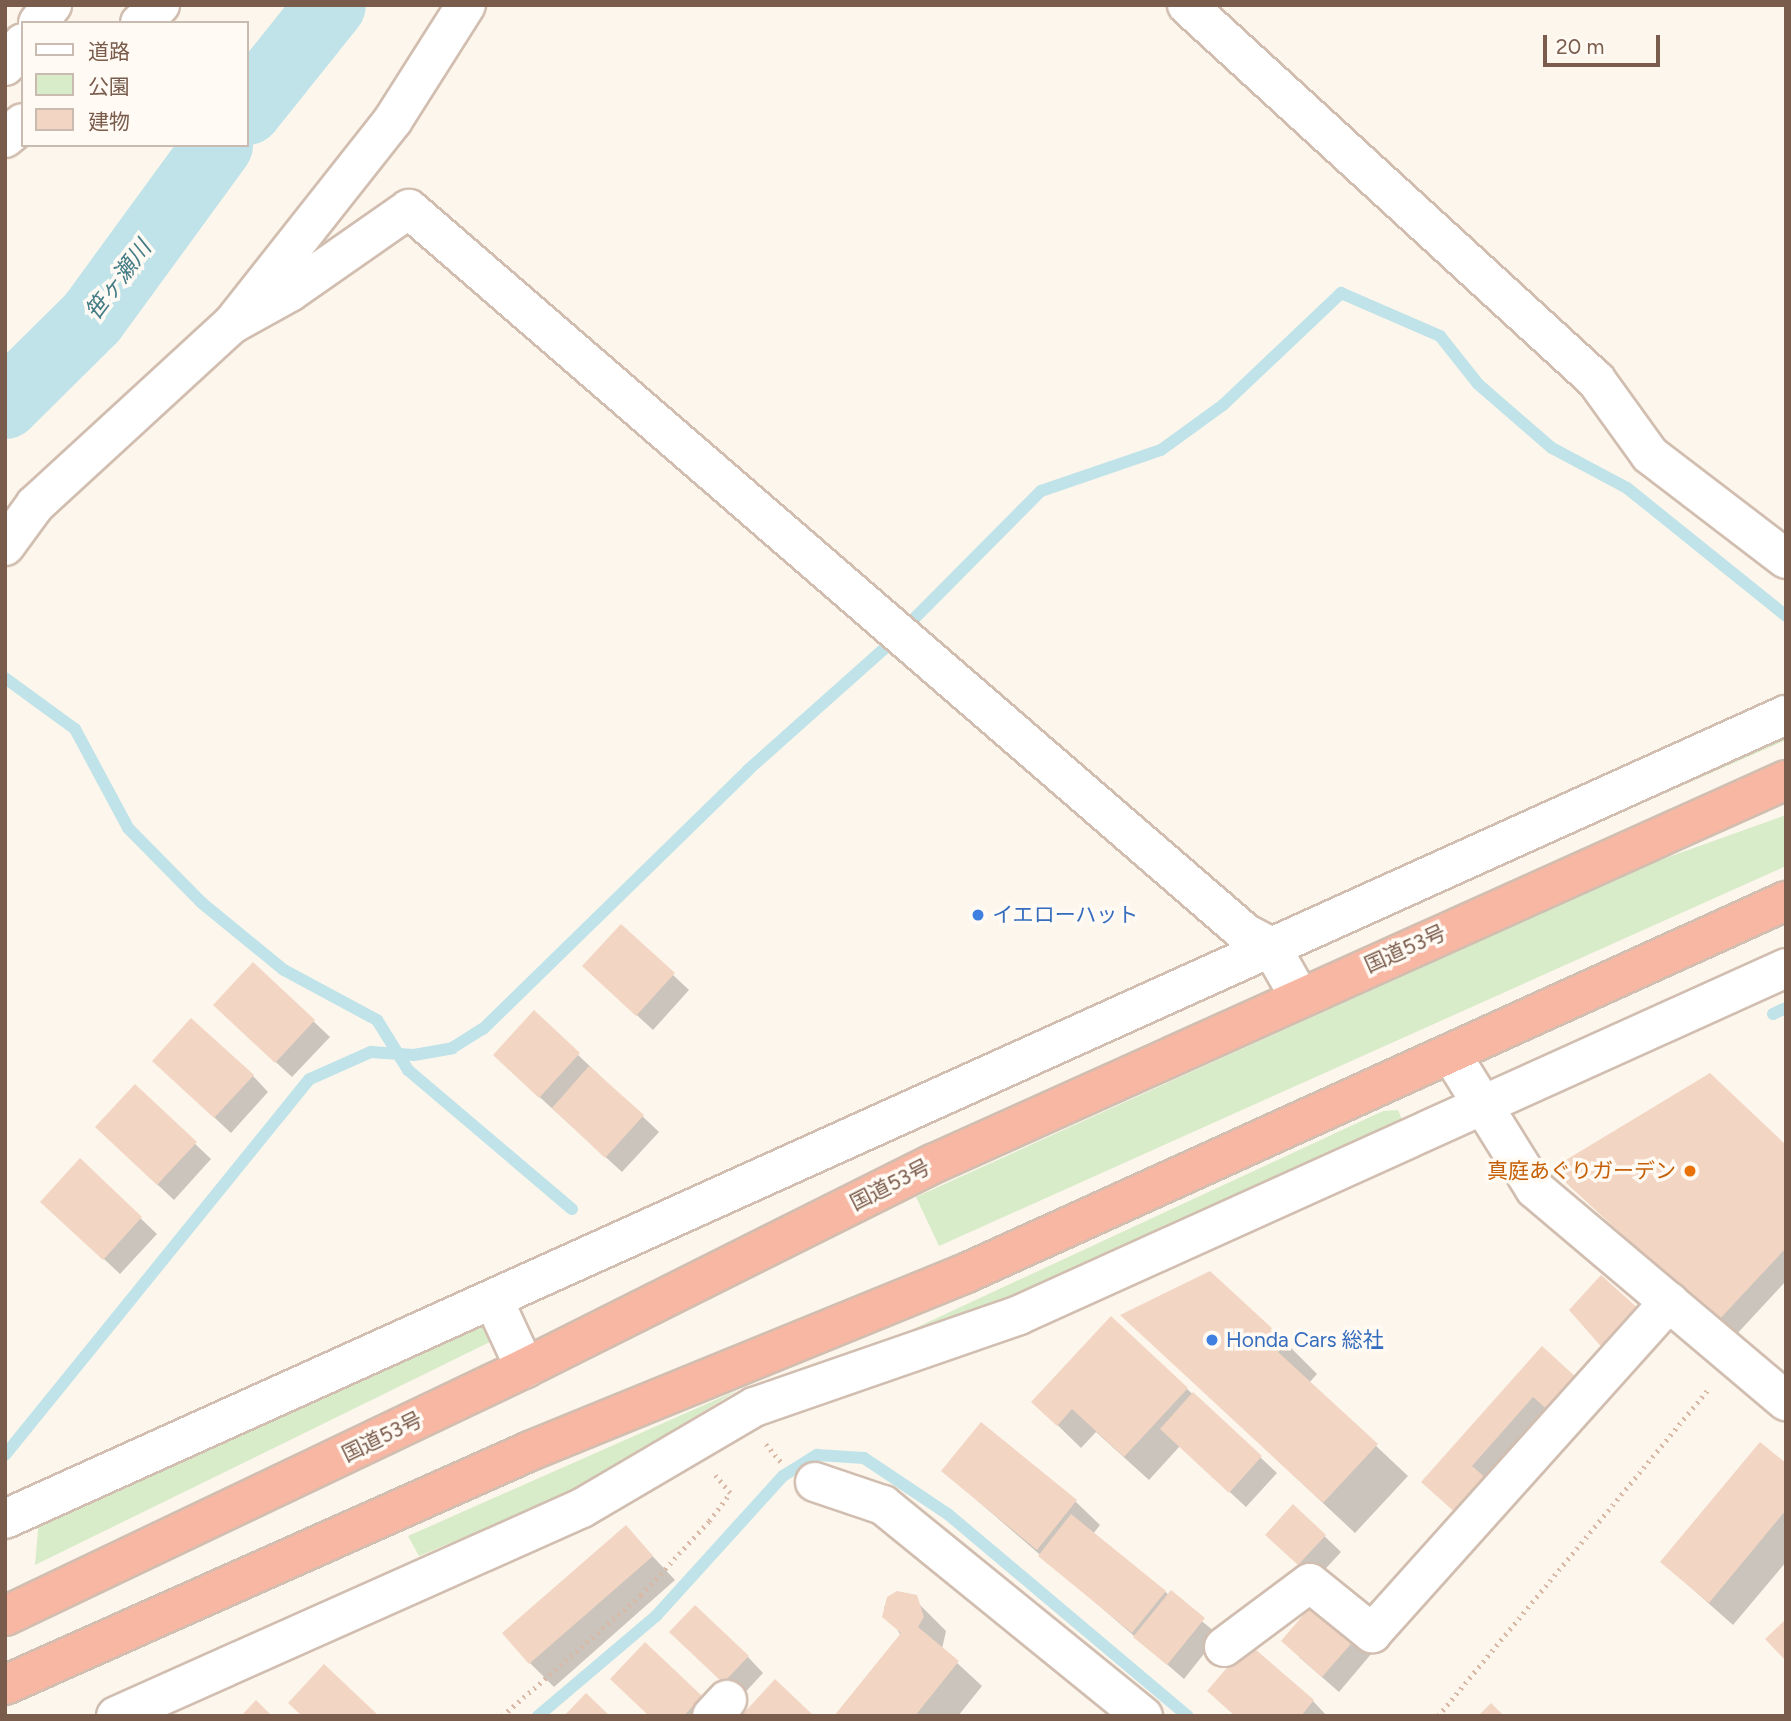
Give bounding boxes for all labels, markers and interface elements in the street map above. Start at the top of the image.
legend [21,21,248,147]
scale bar [1546,21,1663,65]
text: 20 m [1556,34,1604,59]
text: 道路 [88,39,130,64]
text: 公園 [88,74,130,99]
text: 建物 [88,109,130,134]
water label: 笹ヶ瀬川 [79,235,157,325]
place label: イエローハット [992,902,1139,928]
marker: イエローハット [970,907,986,923]
street label: 国道53号 [1360,920,1450,978]
street label: 国道53号 [846,1154,934,1216]
place label: 真庭あぐりガーデン [1487,1158,1676,1184]
marker: 真庭あぐりガーデン [1682,1163,1698,1179]
place label: Honda Cars 総社 [1226,1327,1384,1353]
marker: Honda Cars 総社 [1204,1332,1220,1348]
street label: 国道53号 [338,1407,426,1467]

